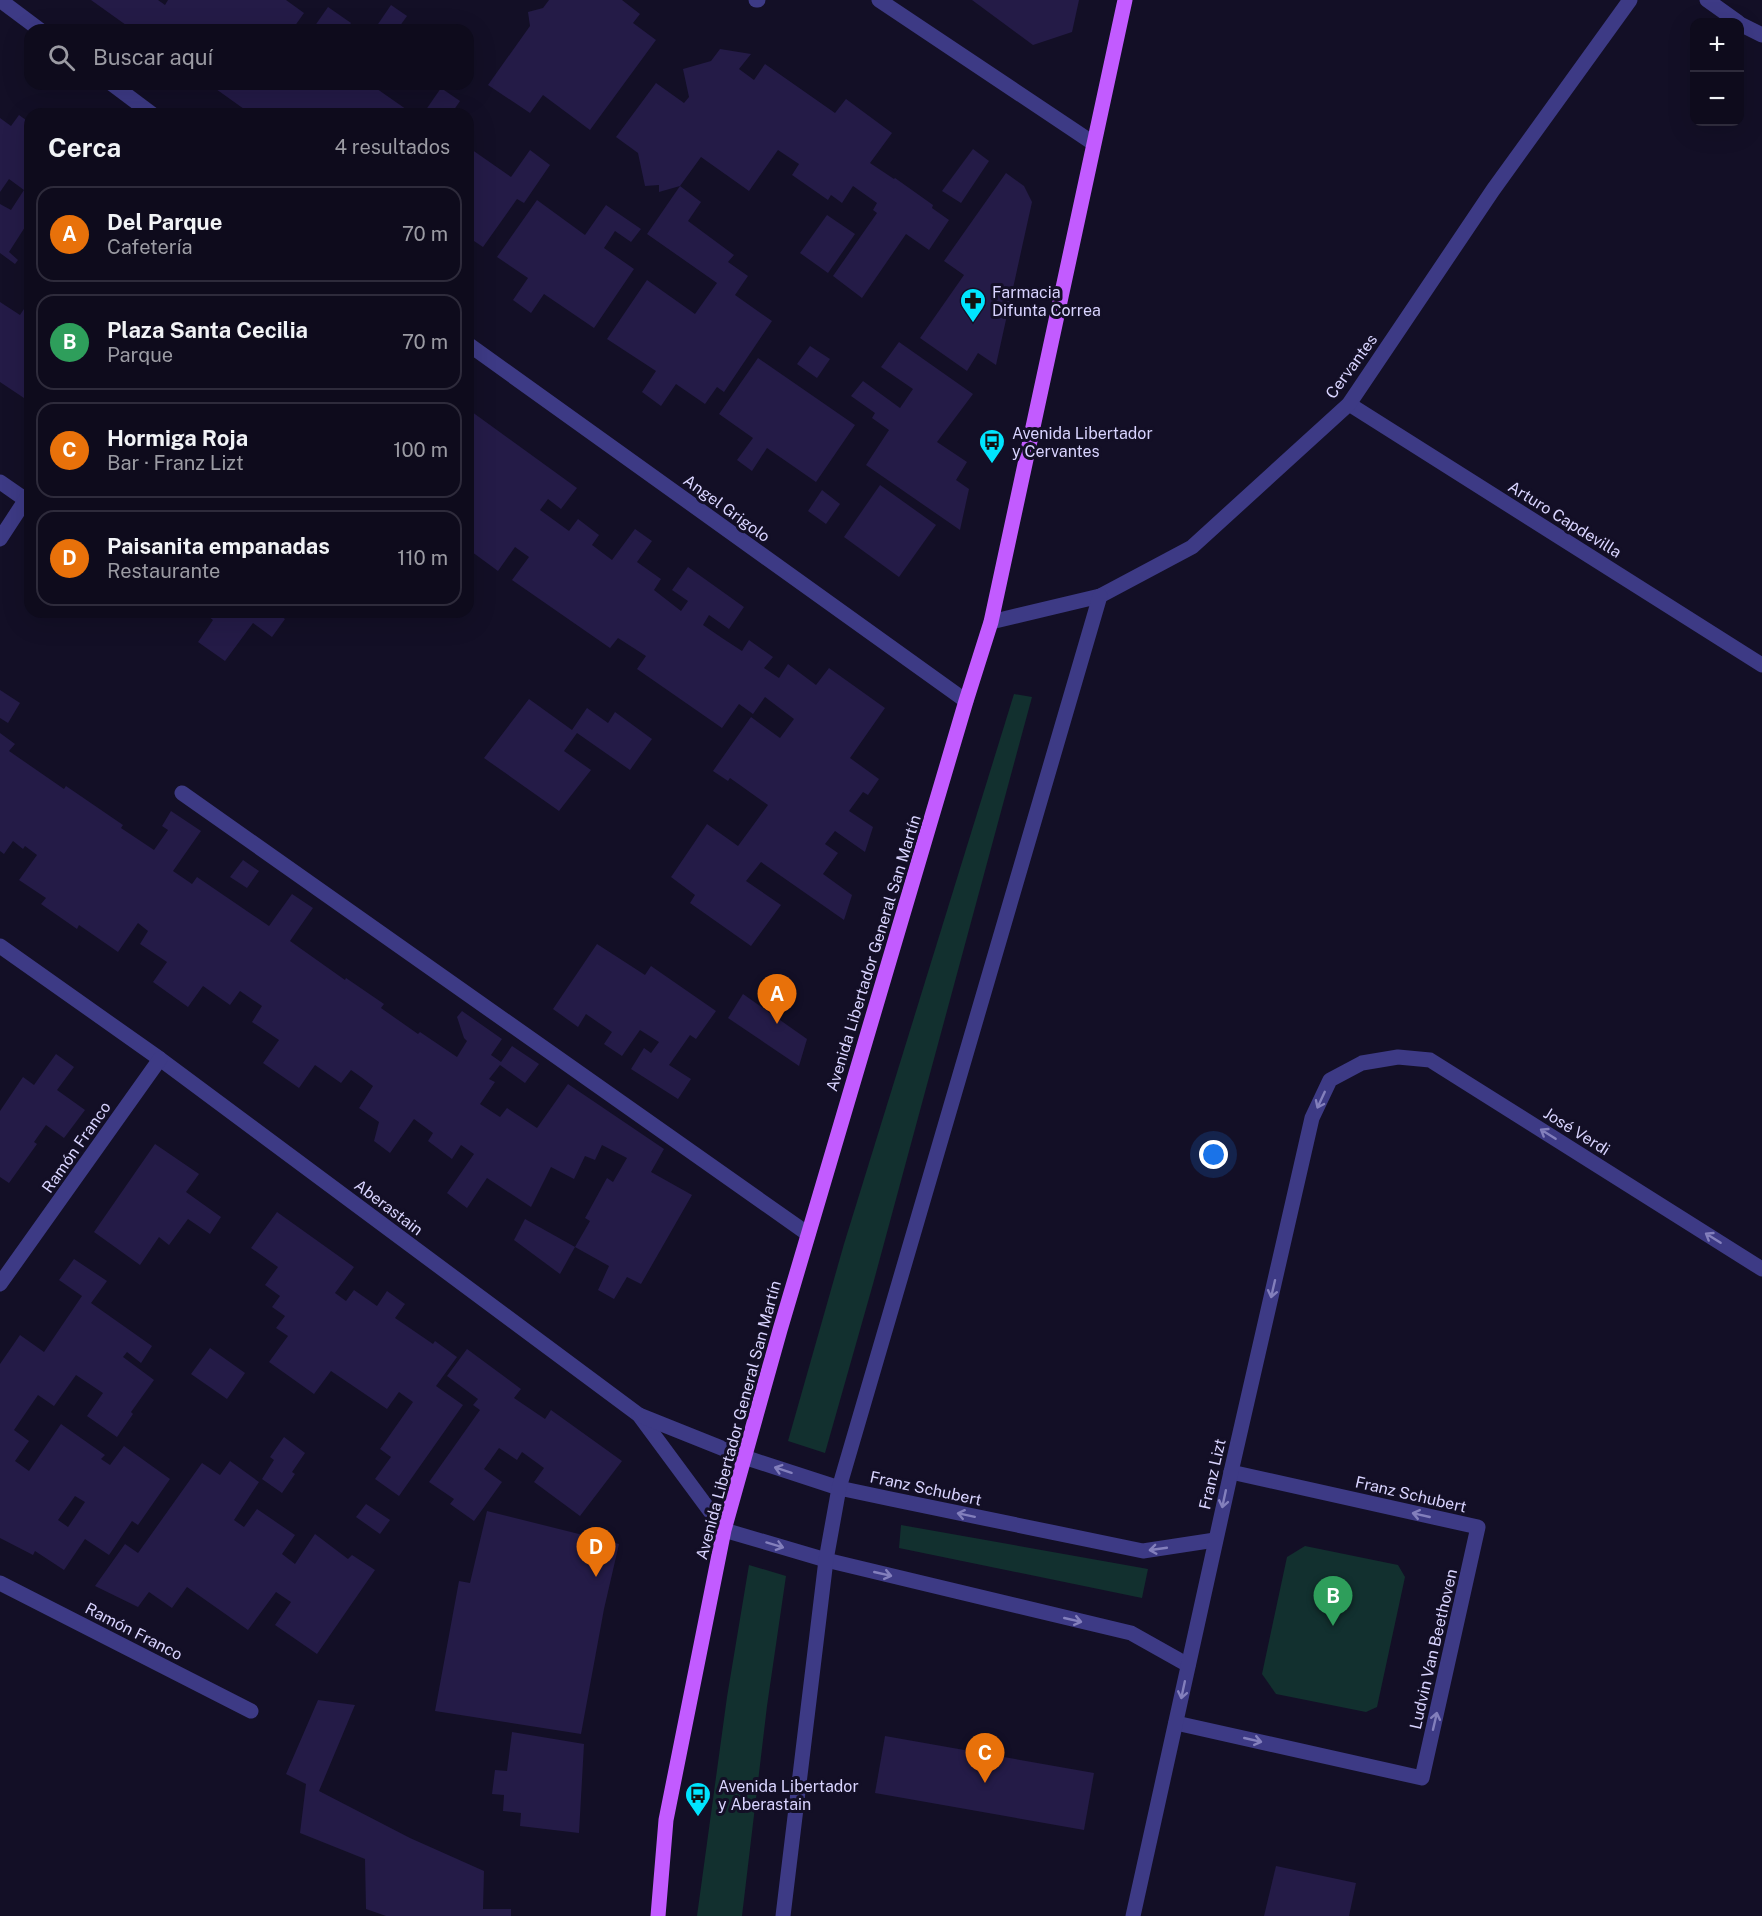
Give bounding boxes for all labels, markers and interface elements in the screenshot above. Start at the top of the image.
map controls [1690,18,1744,126]
button: + [1690,18,1744,72]
search box [24,24,474,90]
icon: search [45,41,78,74]
text: Buscar aquí [93,44,213,70]
button: − [1690,72,1744,126]
text: Cerca [48,132,121,163]
text: 4 resultados [334,135,450,159]
text: Del Parque [107,209,222,235]
text: A [62,222,77,246]
text: 70 m [402,222,448,246]
text: Cafetería [107,235,193,259]
place label: Farmacia Difunta Correa [992,283,1101,320]
pharmacy icon: Farmacia Difunta Correa [958,286,988,324]
text: Plaza Santa Cecilia [107,317,308,343]
text: B [63,330,76,354]
text: 70 m [402,330,448,354]
street label: Cervantes [1322,330,1381,402]
text: Parque [107,343,173,367]
place label: Avenida Libertador y Cervantes [1012,424,1153,461]
text: Hormiga Roja [107,425,248,451]
bus stop icon: Avenida Libertador y Cervantes [977,427,1007,465]
text: C [62,438,77,462]
text: 100 m [393,438,448,462]
text: Bar · Franz Lizt [107,451,244,475]
street label: Angel Grigolo [680,471,774,546]
street label: Arturo Capdevilla [1505,477,1625,562]
text: Paisanita empanadas [107,533,330,559]
text: D [62,546,77,570]
text: 110 m [397,546,448,570]
text: Restaurante [107,559,220,583]
street label: Avenida Libertador General San Martín [822,813,925,1094]
pin: A [758,974,796,1024]
one-way arrow [1314,1091,1326,1109]
street label: Ramón Franco [38,1098,115,1196]
street label: José Verdi [1540,1104,1613,1159]
one-way arrow [1540,1127,1557,1139]
your location [1199,1140,1228,1169]
street label: Aberastain [351,1175,427,1239]
one-way arrow [1704,1231,1721,1244]
street label: Avenida Libertador General San Martín [692,1278,785,1562]
one-way arrow [1266,1279,1278,1298]
street label: Franz Lizt [1195,1437,1230,1511]
one-way arrow [774,1464,793,1475]
street label: Franz Schubert [868,1467,984,1510]
street label: Franz Schubert [1353,1472,1469,1517]
one-way arrow [1218,1490,1230,1509]
one-way arrow [1412,1508,1431,1520]
one-way arrow [957,1509,977,1520]
pin: D [576,1528,616,1577]
one-way arrow [765,1540,784,1551]
one-way arrow [1148,1543,1168,1554]
street label: Ludvin Van Beethoven [1406,1567,1461,1731]
one-way arrow [873,1569,892,1581]
pin: B [1314,1576,1352,1626]
street label: Ramón Franco [82,1599,186,1664]
one-way arrow [1063,1614,1082,1626]
one-way arrow [1177,1680,1188,1699]
one-way arrow [1430,1712,1441,1731]
pin: C [966,1734,1004,1783]
one-way arrow [1243,1735,1263,1746]
place label: Avenida Libertador y Aberastain [718,1777,859,1814]
bus stop icon: Avenida Libertador y Aberastain [683,1780,713,1818]

